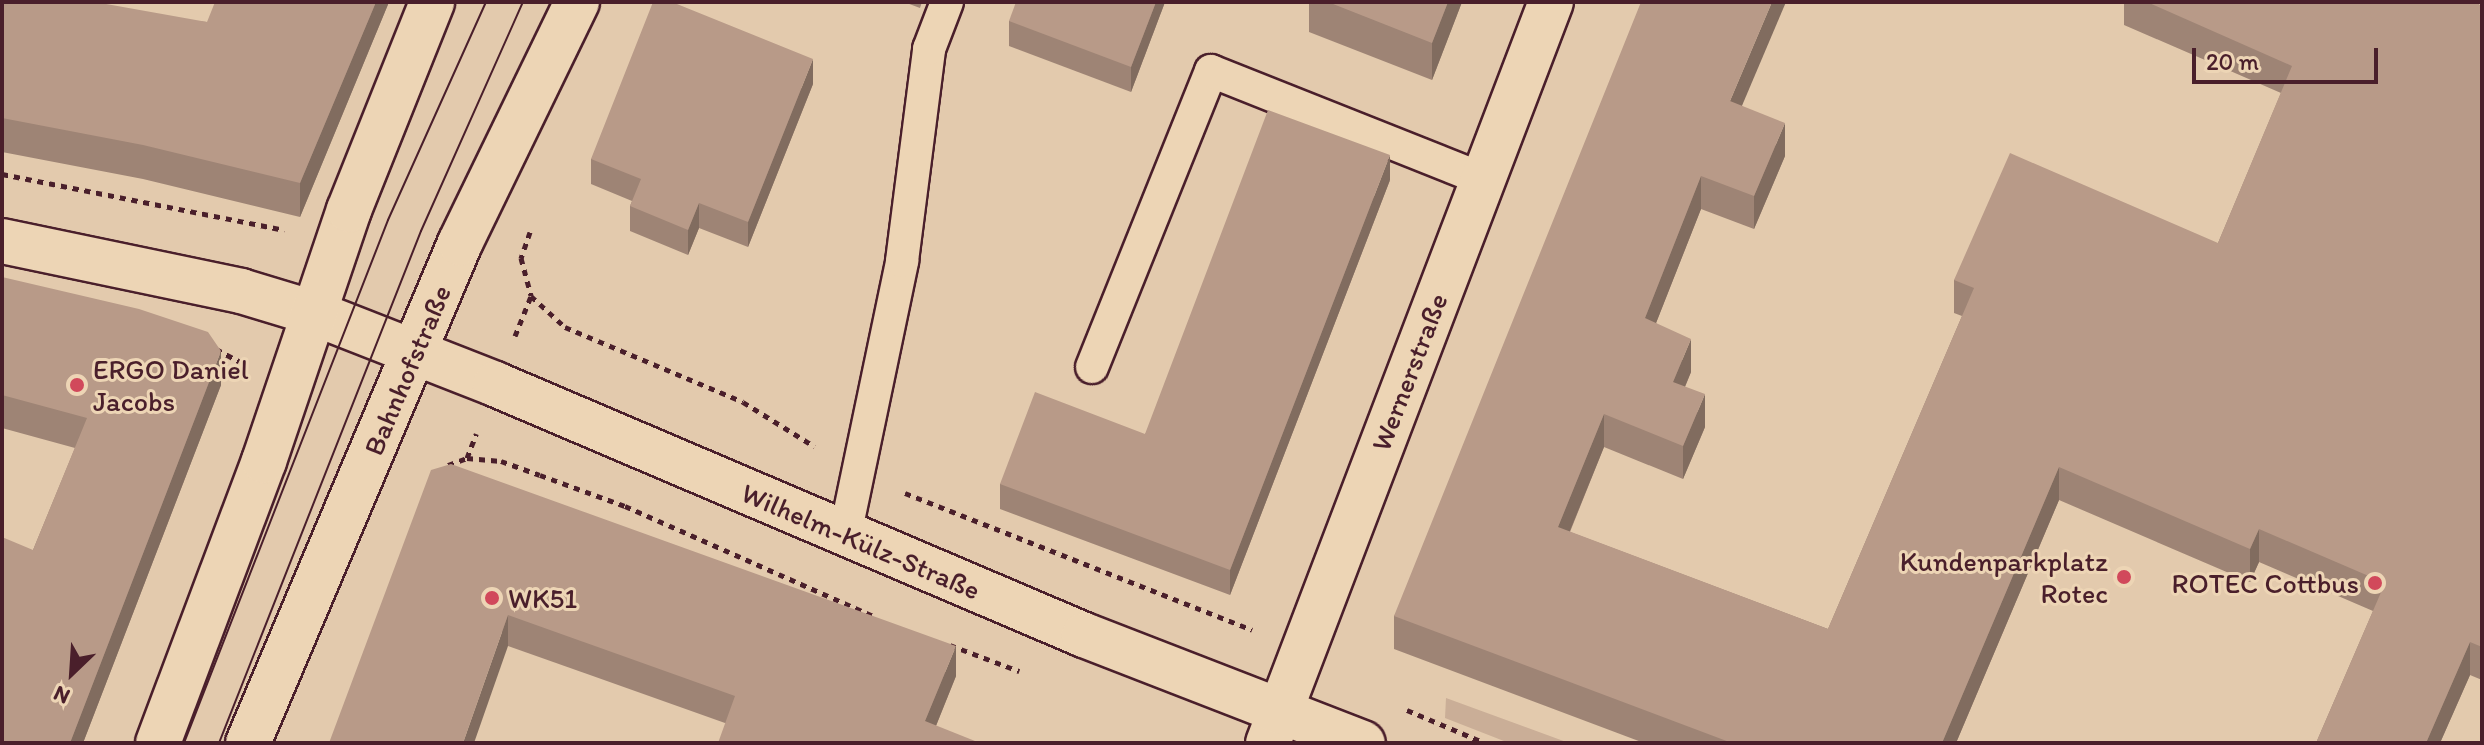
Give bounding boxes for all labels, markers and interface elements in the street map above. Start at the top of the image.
scale bar [2196,32,2382,82]
text: 20 m [2206,47,2259,76]
street label: Bahnhofstraße [356,280,458,460]
street label: Wernerstraße [1364,289,1454,455]
place label: ERGO Daniel Jacobs [93,352,249,418]
marker: ERGO Daniel Jacobs [68,376,86,394]
street label: Wilhelm-Külz-Straße [736,475,986,607]
place label: Kundenparkplatz Rotec [1900,544,2108,610]
place label: ROTEC Cottbus [2172,566,2359,600]
marker: Kundenparkplatz Rotec [2115,568,2133,586]
marker: ROTEC Cottbus [2366,574,2384,592]
place label: WK51 [508,581,577,615]
marker: WK51 [483,589,501,607]
north arrow [32,633,112,713]
text: N [49,680,74,711]

